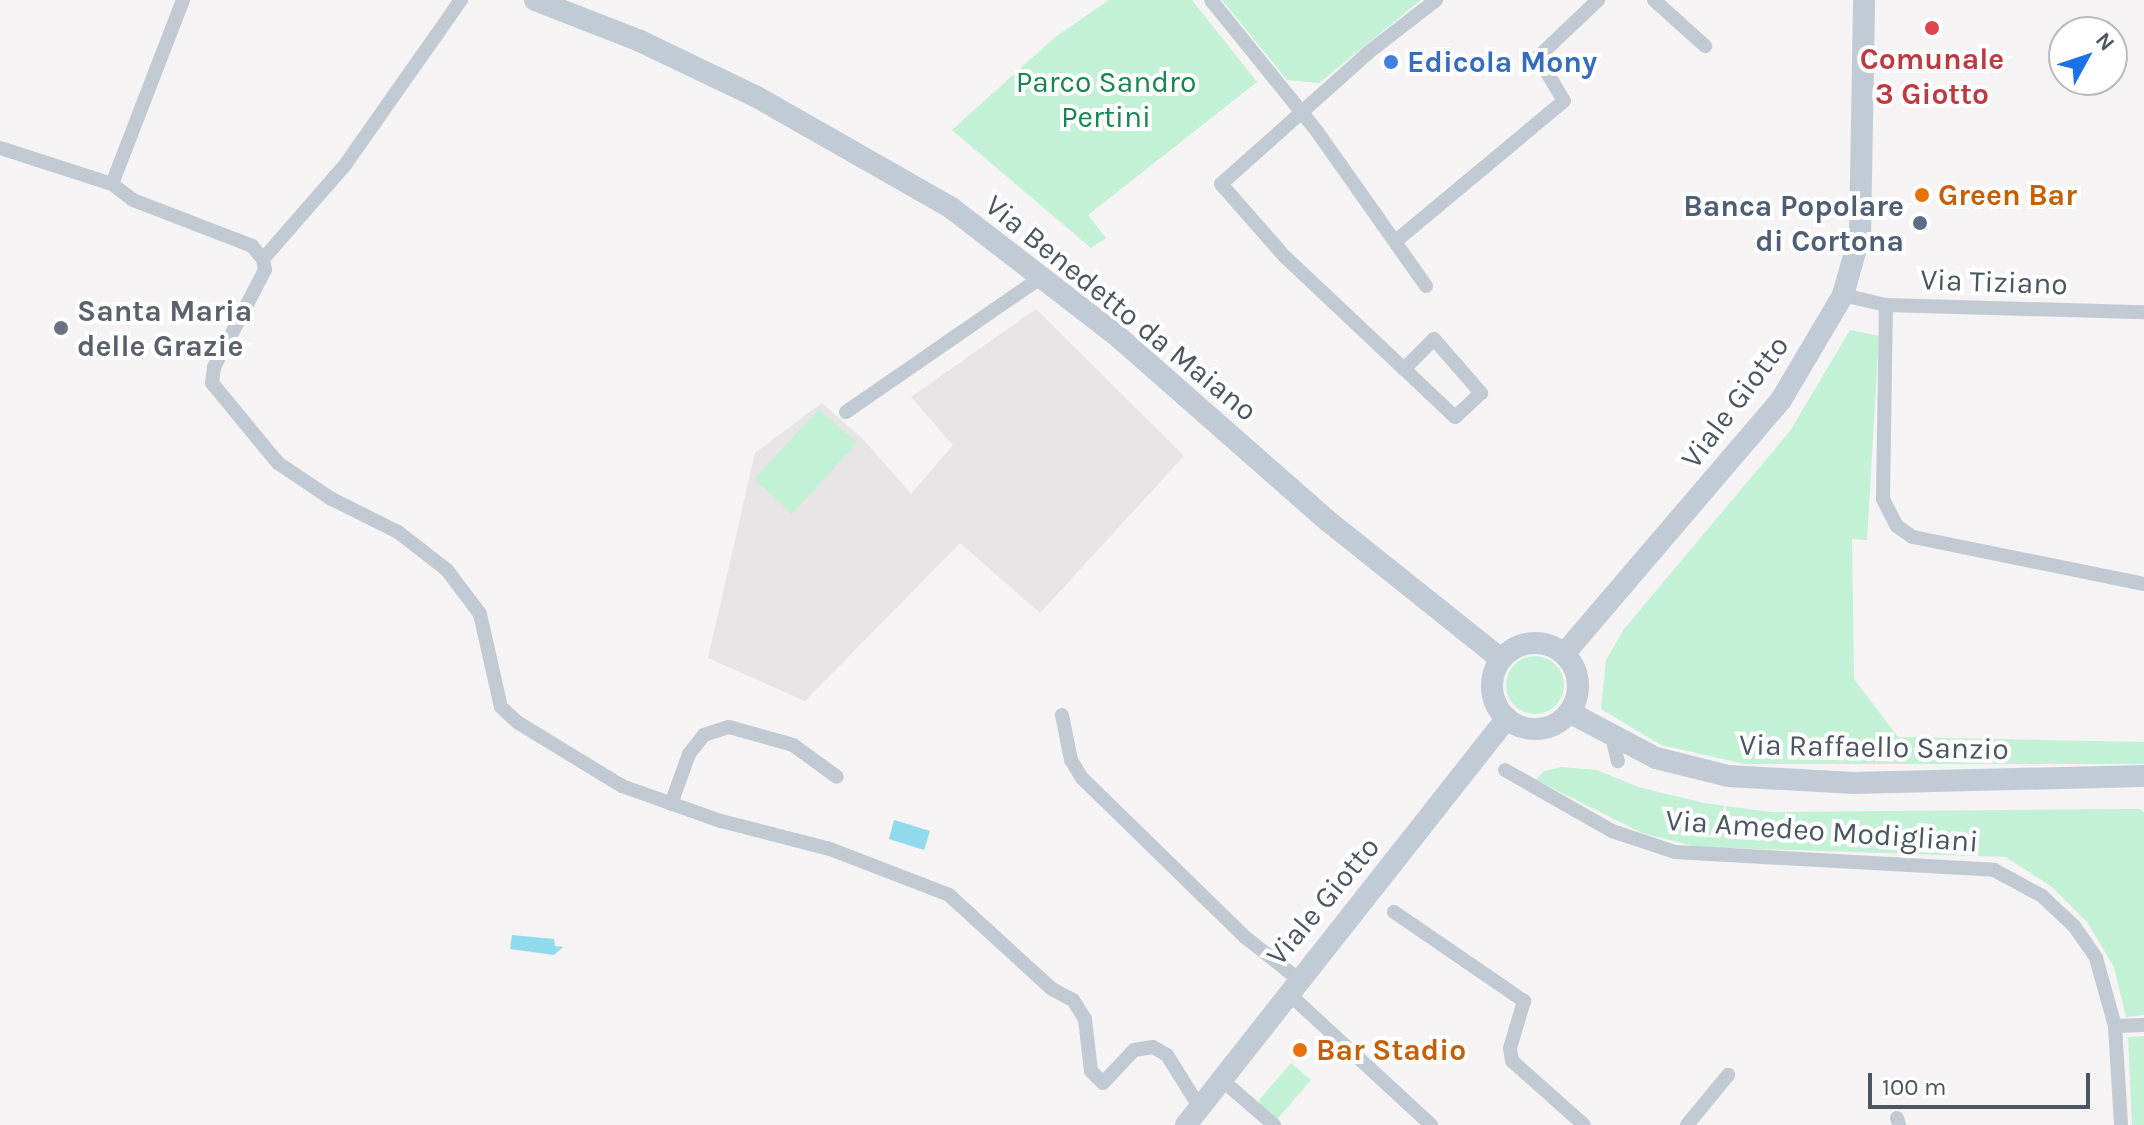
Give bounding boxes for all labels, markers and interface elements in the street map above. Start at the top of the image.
north arrow [2048,16,2128,96]
marker: Comunale 3 Giotto [1923,19,1941,37]
text: N [2090,27,2120,56]
place label: Comunale 3 Giotto [1860,41,2004,112]
place label: Edicola Mony [1407,44,1597,80]
marker: Edicola Mony [1382,53,1400,71]
park label: Parco Sandro Pertini [1016,64,1196,134]
place label: Green Bar [1938,177,2077,213]
marker: Green Bar [1913,186,1931,204]
street label: Via Benedetto da Maiano [978,187,1264,429]
place label: Banca Popolare di Cortona [1683,188,1904,258]
marker: Banca Popolare di Cortona [1911,214,1929,232]
street label: Via Tiziano [1920,261,2068,303]
place label: Santa Maria delle Grazie [77,293,252,364]
marker: Santa Maria delle Grazie [52,319,70,337]
street label: Viale Giotto [1673,329,1797,475]
street label: Via Raffaello Sanzio [1739,727,2009,767]
street label: Via Amedeo Modigliani [1665,802,1979,860]
street label: Viale Giotto [1259,829,1387,973]
place label: Bar Stadio [1316,1032,1466,1068]
marker: Bar Stadio [1291,1041,1309,1059]
scale bar [1872,1057,2094,1107]
text: 100 m [1882,1073,1947,1101]

